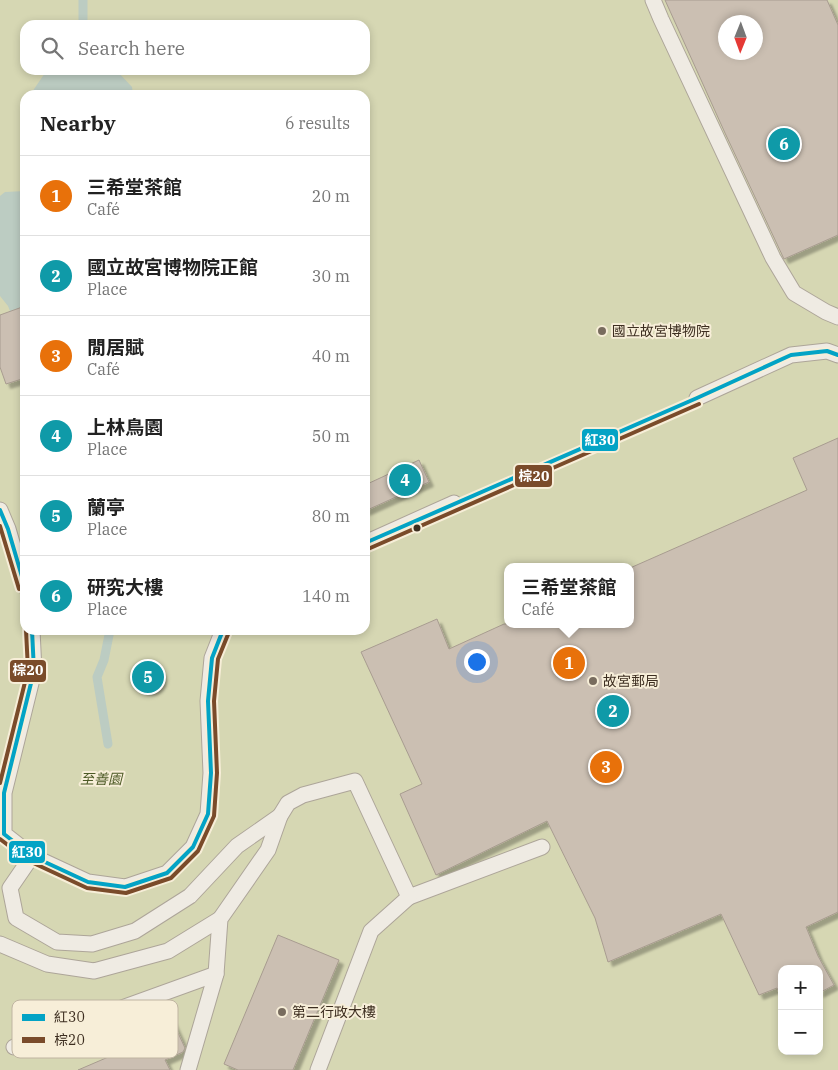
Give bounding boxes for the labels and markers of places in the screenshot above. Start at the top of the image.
pin: 6 [768,125,800,163]
place label: 國立故宮博物院 [612,322,710,340]
marker: 國立故宮博物院 [596,325,608,337]
pin: 4 [389,461,421,499]
unlabelled marker [412,523,422,533]
pin: 1 [553,644,585,682]
pin: 5 [132,658,164,696]
place label: 故宮郵局 [603,672,659,690]
marker: 故宮郵局 [587,675,599,687]
pin: 2 [597,692,629,730]
pin: 3 [590,748,622,786]
place label: 第二行政大樓 [292,1003,376,1021]
marker: 第二行政大樓 [276,1006,288,1018]

